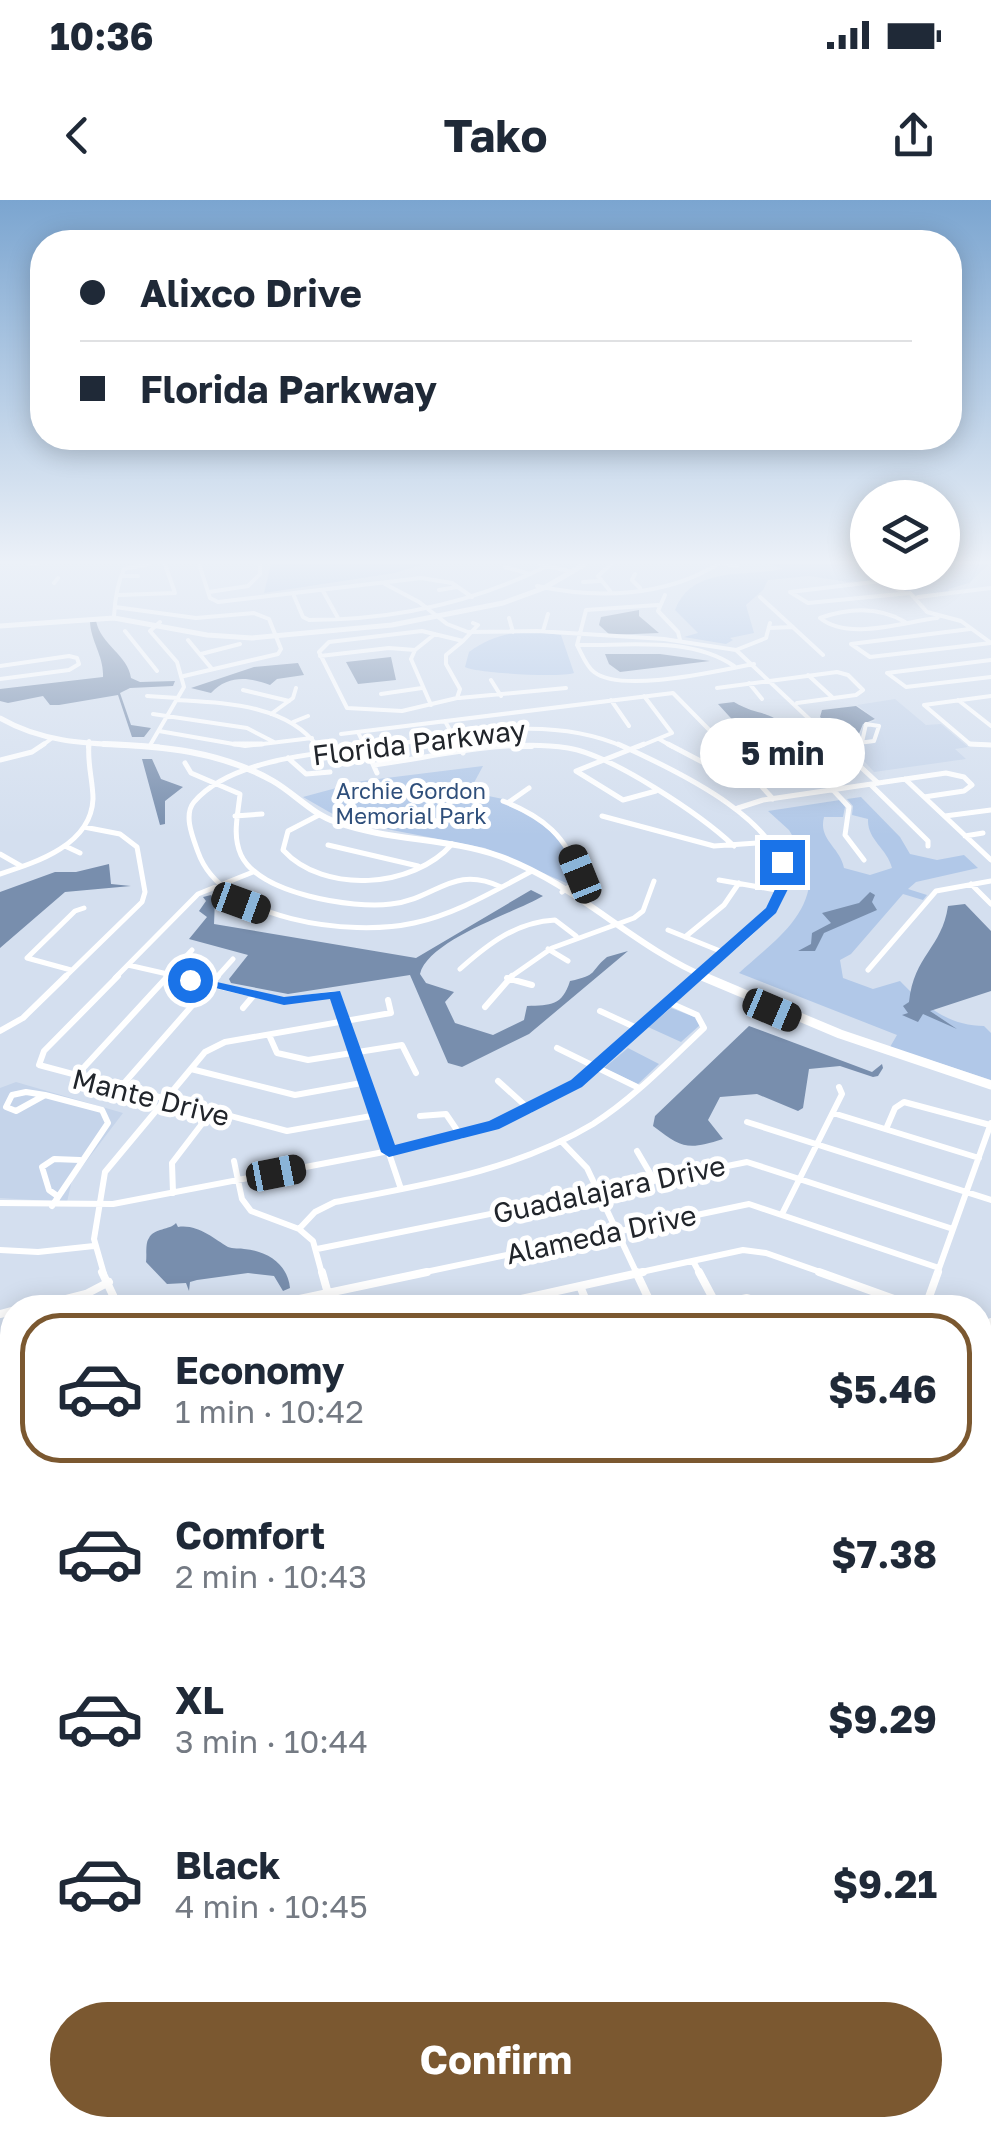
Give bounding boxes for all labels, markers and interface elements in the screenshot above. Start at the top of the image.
text: 10:36 [50,13,154,58]
icon: back [50,108,105,163]
text: Tako [444,108,547,162]
icon: share [886,108,941,163]
text: Alixco Drive [140,270,362,315]
text: Florida Parkway [140,366,437,411]
map controls [850,480,960,590]
button: layers [850,480,960,590]
street label: Florida Parkway [310,713,528,771]
callout: 5 min [700,717,864,787]
text: 5 min [741,734,824,772]
park label: Archie Gordon Memorial Park [335,777,487,829]
route end [760,840,805,885]
car [555,841,605,907]
car [208,879,274,927]
route start [168,958,213,1003]
car [739,984,805,1036]
street label: Mante Drive [69,1062,233,1132]
street label: Guadalajara Drive [490,1148,728,1230]
car [244,1153,308,1193]
street label: Alameda Drive [503,1198,699,1270]
icon: car [55,1343,145,1433]
text: Economy [175,1347,344,1392]
text: $5.46 [828,1366,937,1411]
text: 1 min · 10:42 [175,1392,364,1430]
icon: car [55,1508,145,1598]
text: Comfort [175,1512,325,1557]
text: $7.38 [831,1531,937,1576]
text: 2 min · 10:43 [175,1557,367,1595]
icon: car [55,1673,145,1763]
text: XL [175,1677,224,1722]
text: $9.29 [828,1696,937,1741]
text: 3 min · 10:44 [175,1722,368,1760]
icon: car [55,1838,145,1928]
text: Black [175,1842,280,1887]
text: $9.21 [832,1861,937,1906]
text: 4 min · 10:45 [175,1887,368,1925]
button: Confirm [50,2002,942,2117]

